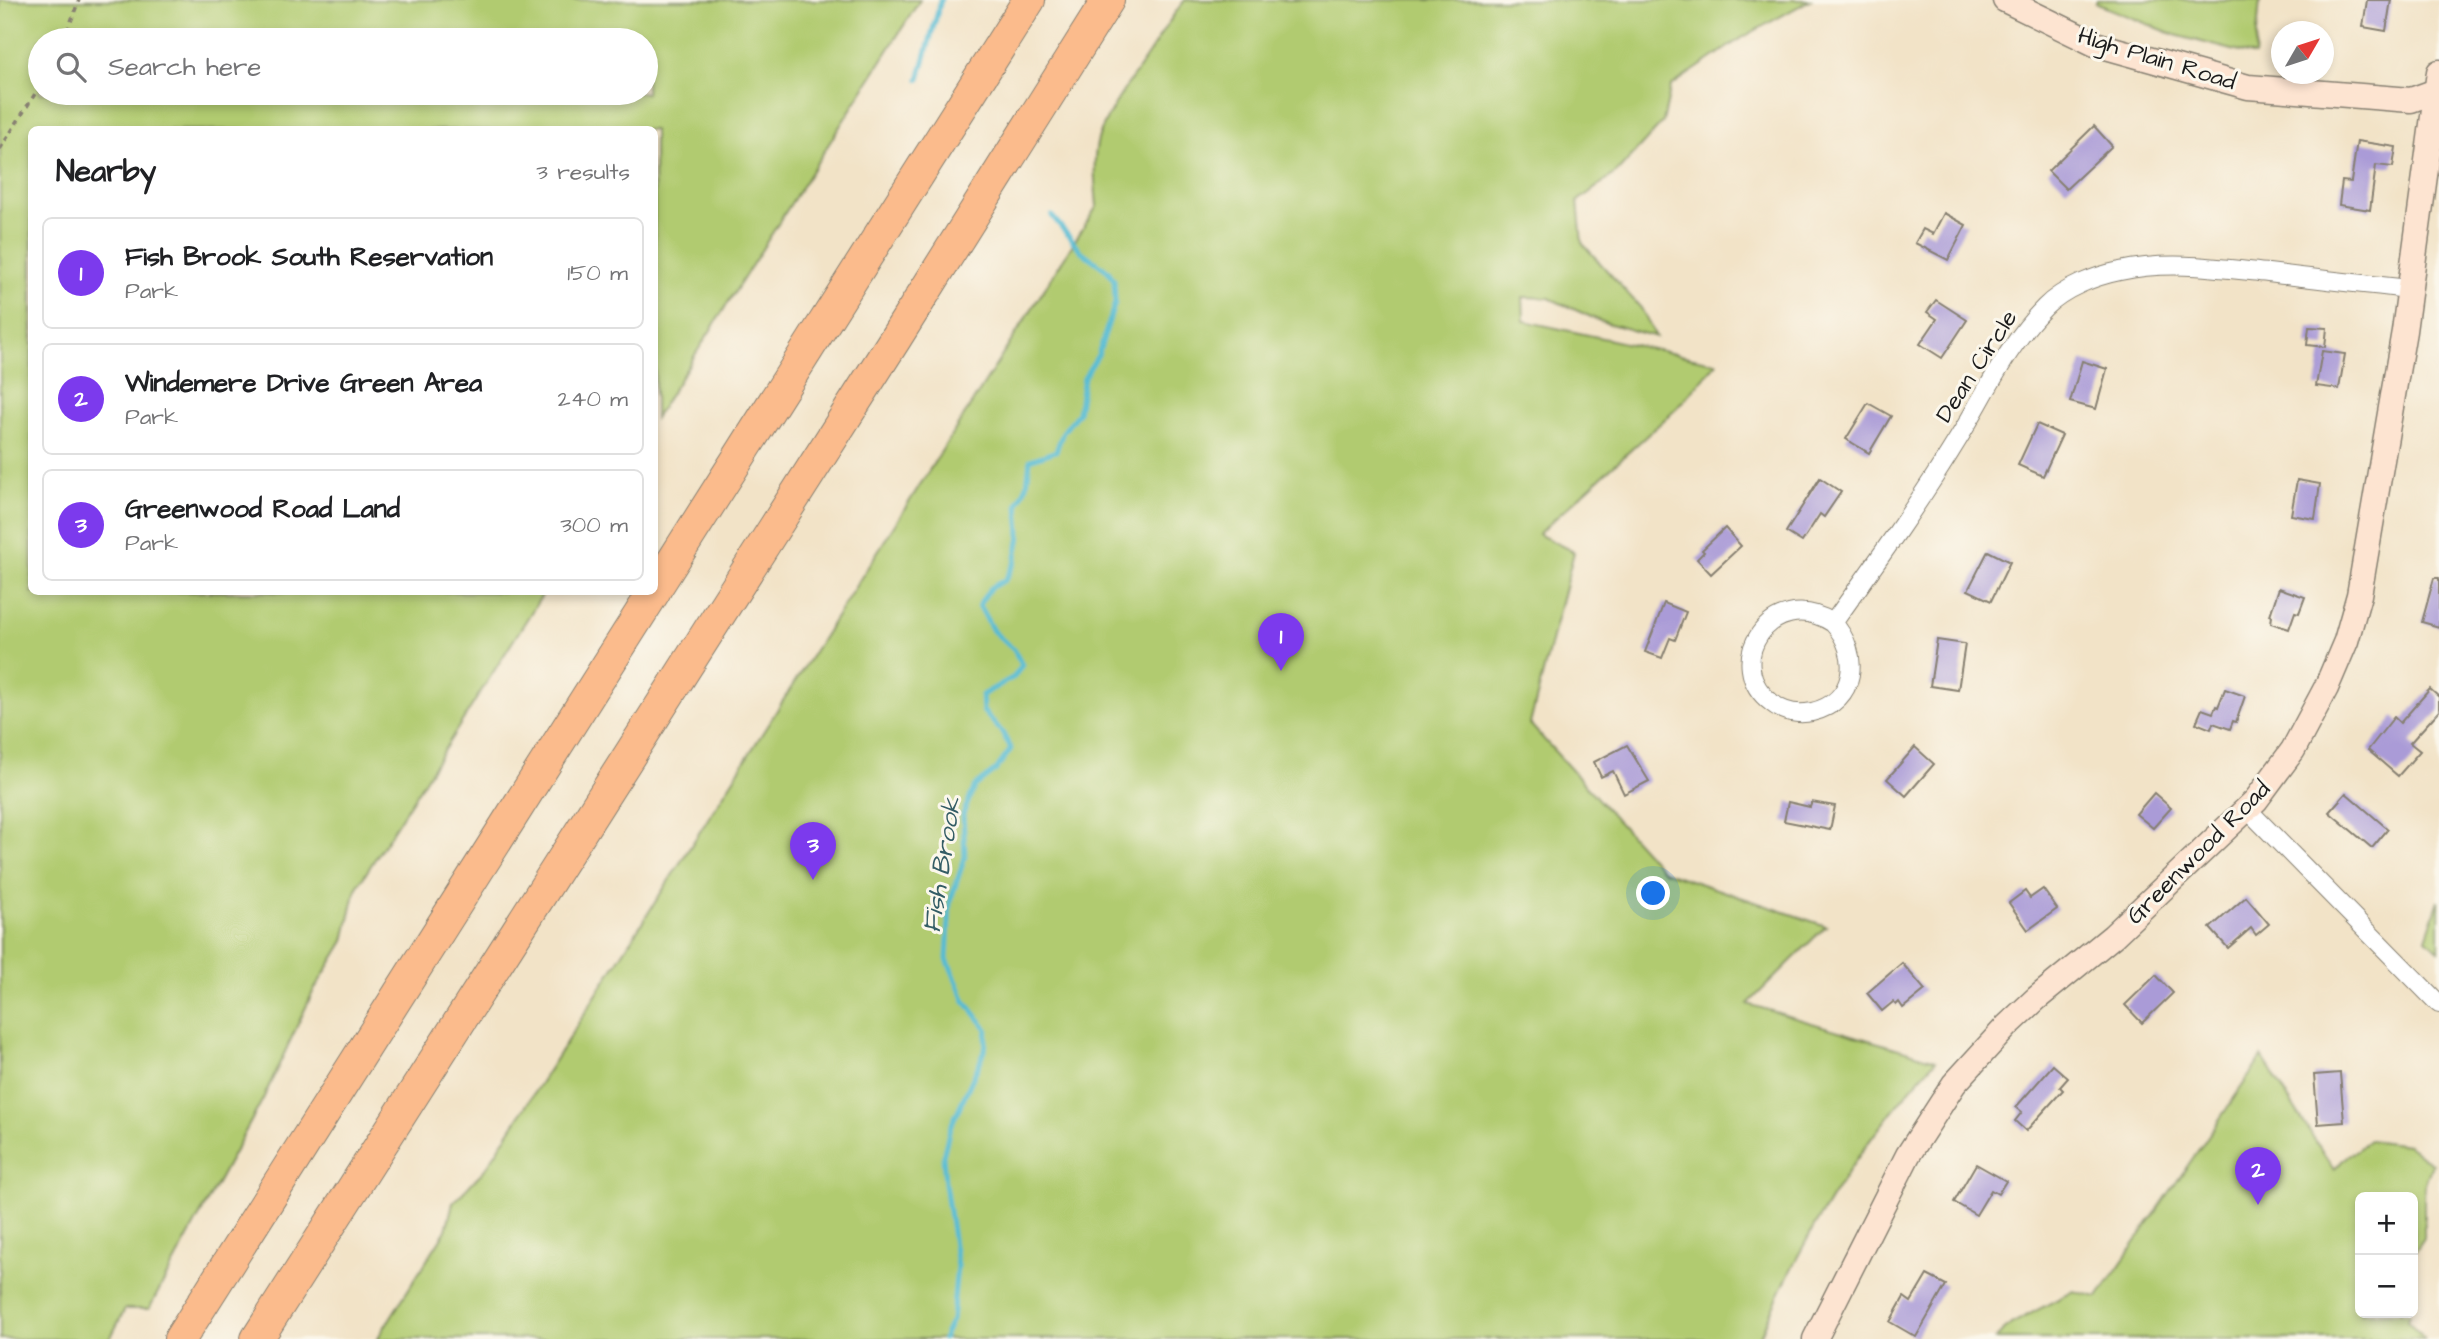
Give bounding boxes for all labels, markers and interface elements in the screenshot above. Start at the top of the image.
street label: High Plain Road [2073,19,2240,100]
north arrow [2271,21,2334,84]
search box [28,28,658,105]
icon: search [52,48,90,86]
text: Search here [108,49,261,85]
text: Nearby [56,151,156,193]
text: 3 results [536,156,630,188]
text: Fish Brook South Reservation [125,239,493,275]
text: 1 [80,257,82,289]
text: 150 m [567,257,628,289]
text: Park [125,275,178,307]
street label: Dean Circle [1928,304,2026,430]
text: Windemere Drive Green Area [125,365,482,401]
text: 2 [74,383,88,415]
text: 240 m [558,383,628,415]
text: Park [125,401,178,433]
text: Greenwood Road Land [125,491,400,527]
text: 3 [75,509,87,541]
text: 300 m [560,509,628,541]
text: Park [125,527,178,559]
pin: 1 [1258,613,1304,671]
street label: Greenwood Road [2119,773,2278,932]
water label: Fish Brook [914,794,971,935]
pin: 3 [790,822,836,880]
your location [1636,876,1670,910]
pin: 2 [2235,1147,2281,1205]
map controls [2355,1192,2418,1318]
button: + [2355,1192,2418,1255]
button: − [2355,1255,2418,1318]

